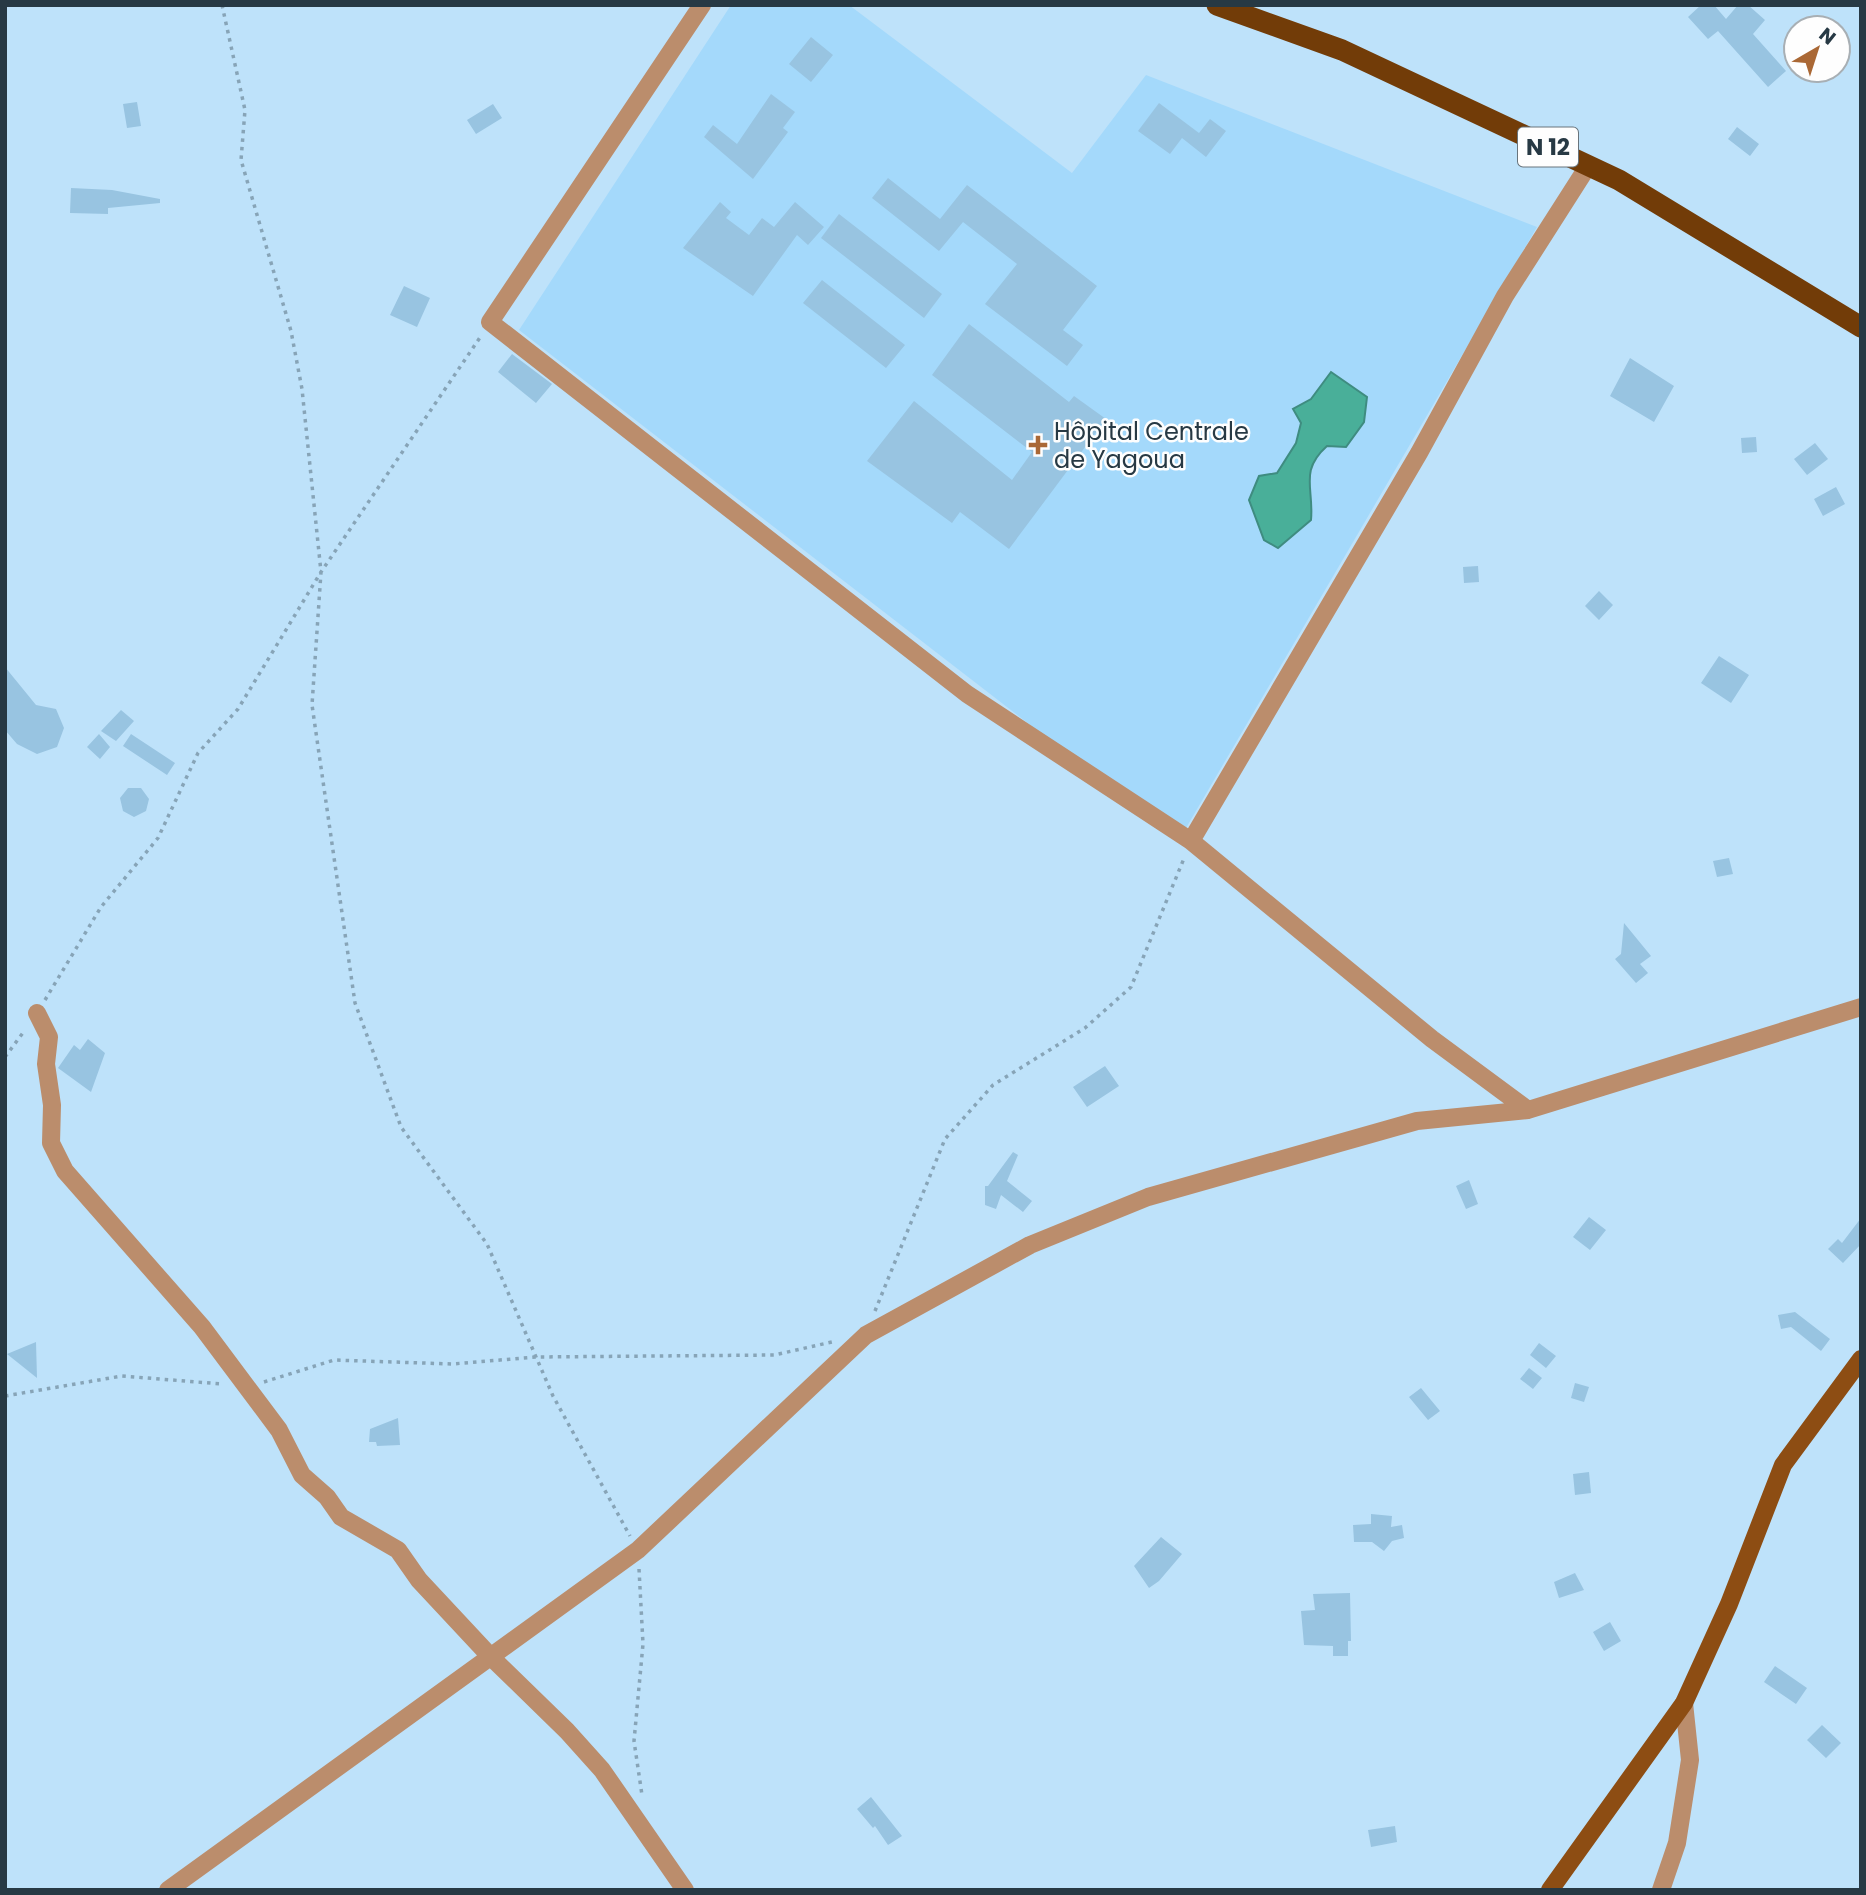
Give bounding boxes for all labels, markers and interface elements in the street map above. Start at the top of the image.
north arrow [1782,14,1852,84]
text: N [1813,21,1841,51]
road number: N 12 [1518,128,1578,166]
place label: Hôpital Centrale de Yagoua [1054,415,1249,476]
marker: Hôpital Centrale de Yagoua [1028,435,1048,455]

